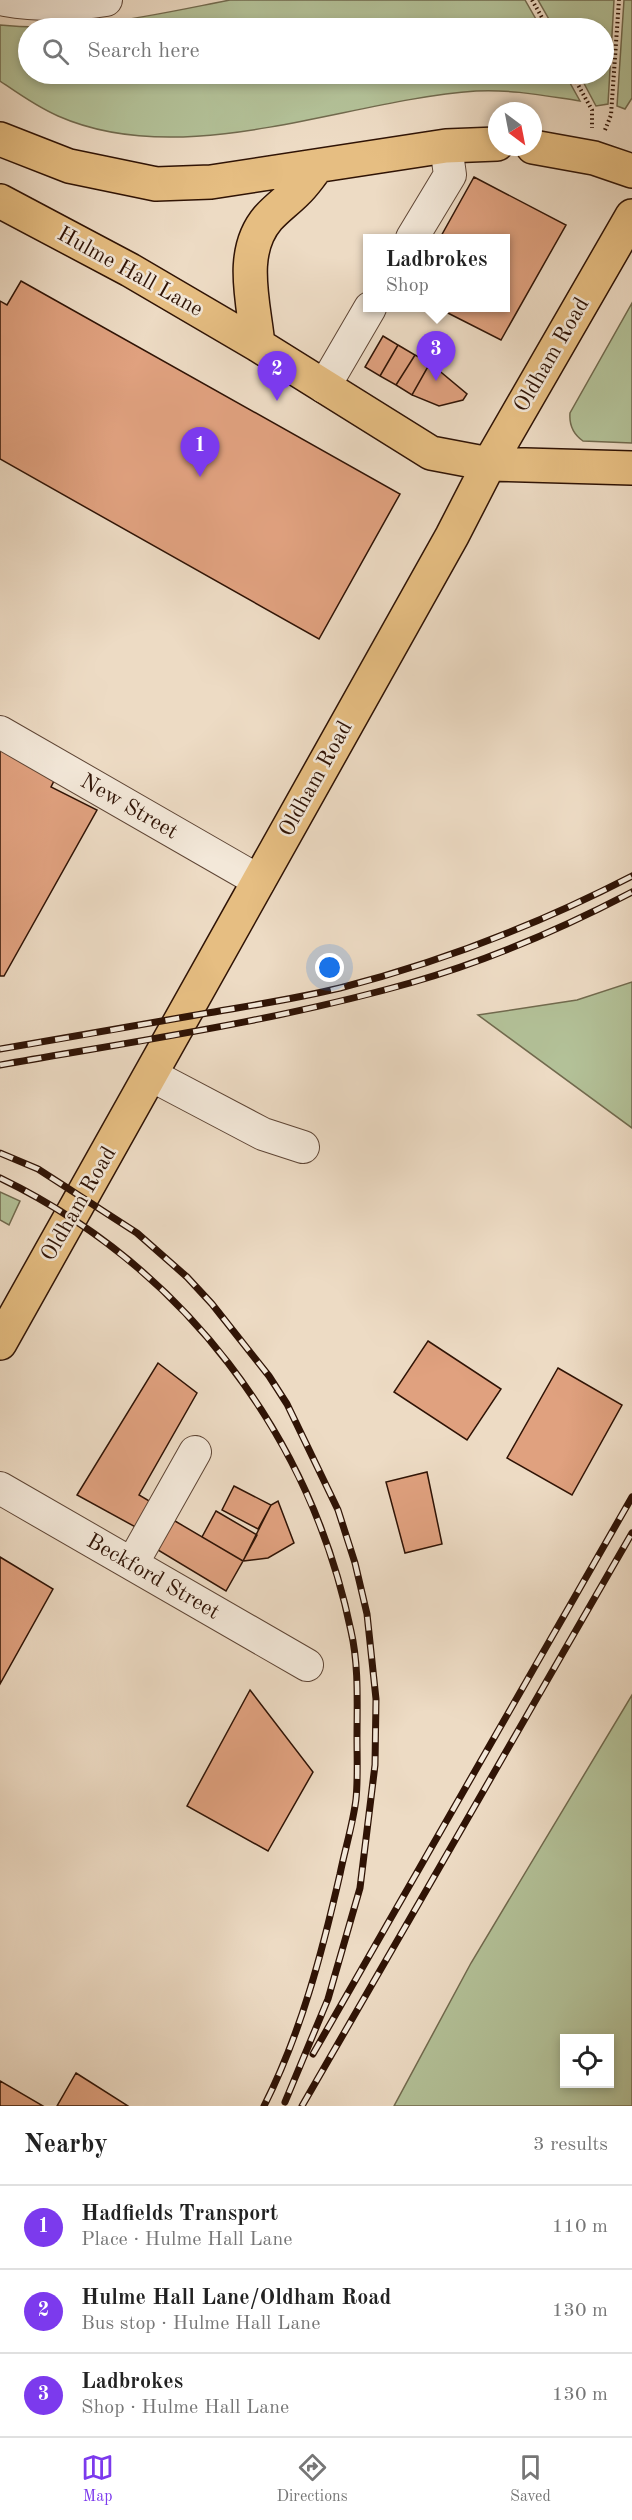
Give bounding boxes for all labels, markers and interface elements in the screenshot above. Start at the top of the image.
search box [18,18,614,84]
icon: search [39,35,72,68]
text: Search here [87,40,200,62]
north arrow [488,102,542,156]
street label: Hulme Hall Lane [54,223,206,321]
popup [363,234,510,312]
text: Ladbrokes [385,249,488,271]
text: Shop [385,276,429,296]
street label: Oldham Road [510,294,594,416]
pin: 3 [416,332,456,381]
pin: 2 [258,352,296,401]
pin: 1 [180,428,220,477]
street label: Oldham Road [275,718,357,840]
street label: New Street [76,770,182,844]
your location [315,953,344,982]
street label: Oldham Road [37,1143,121,1265]
street label: Beckford Street [83,1530,223,1624]
map controls [560,2034,614,2088]
button: locate [560,2034,614,2088]
text: Nearby [24,2132,108,2158]
text: 3 results [533,2135,608,2155]
text: Hadfields Transport [81,2203,278,2225]
text: 1 [38,2217,49,2237]
text: 110 m [552,2217,608,2237]
text: Place · Hulme Hall Lane [81,2230,292,2250]
text: Hulme Hall Lane/Oldham Road [81,2287,391,2309]
text: 2 [38,2301,49,2321]
text: 130 m [552,2301,608,2321]
text: Bus stop · Hulme Hall Lane [81,2314,320,2334]
text: Ladbrokes [81,2371,183,2393]
text: 3 [38,2385,49,2405]
text: 130 m [552,2385,608,2405]
text: Shop · Hulme Hall Lane [81,2398,289,2418]
tab: Map [81,2451,114,2507]
tab: Directions [277,2451,348,2507]
tab: Saved [510,2451,551,2507]

